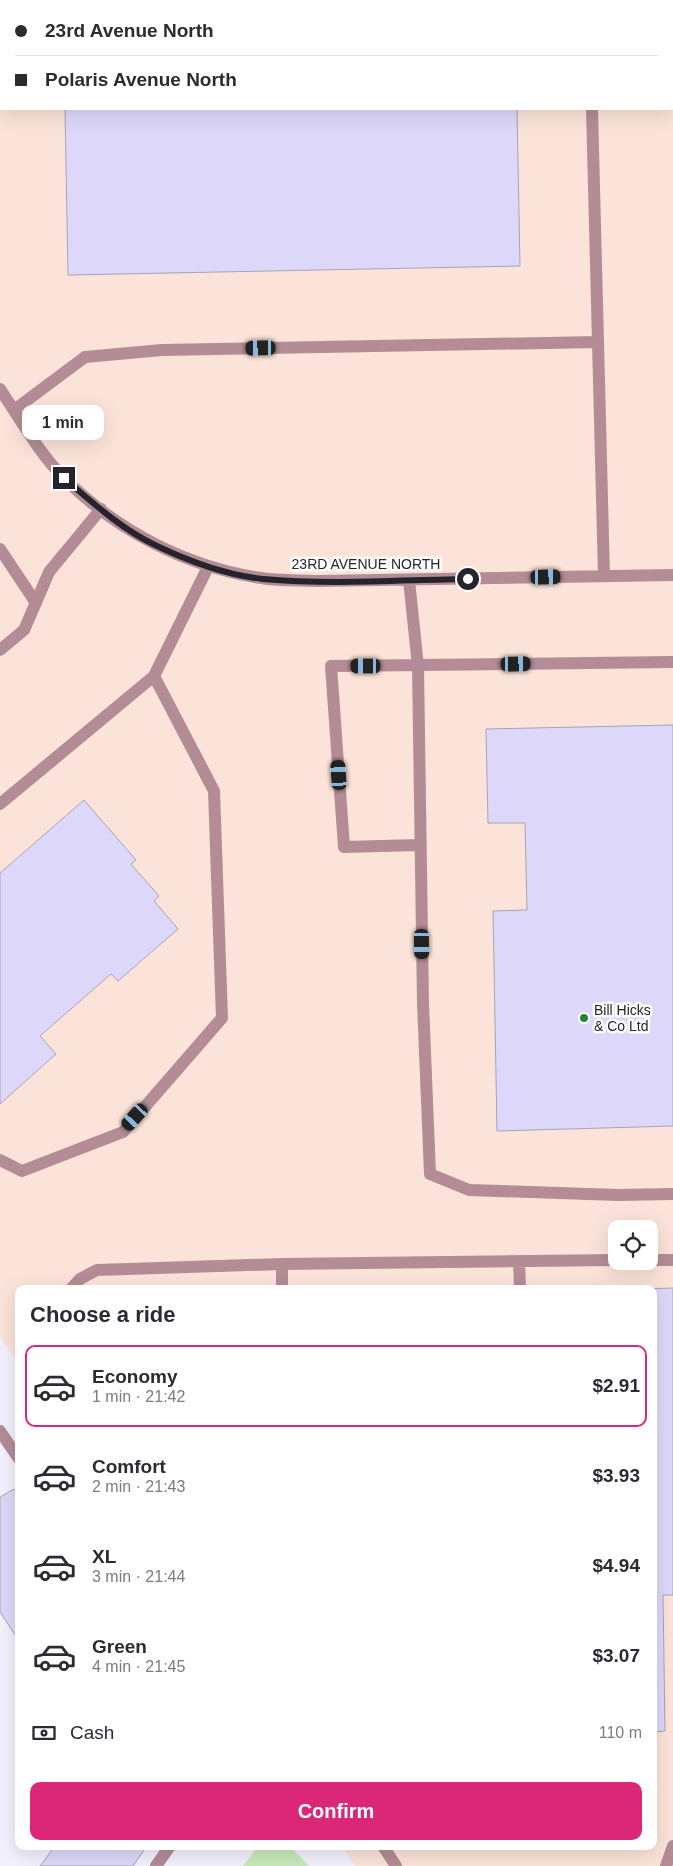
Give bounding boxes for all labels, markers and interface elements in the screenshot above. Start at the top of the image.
text: 23rd Avenue North [45,20,214,41]
text: Polaris Avenue North [45,69,237,90]
car [245,340,276,356]
callout: 1 min [23,406,105,440]
text: 1 min [42,414,84,431]
route end [53,467,75,489]
street label: 23RD AVENUE NORTH [292,556,440,572]
route start [457,568,479,590]
car [530,569,561,585]
car [500,656,531,672]
car [351,659,381,674]
car [330,760,347,790]
car [414,929,429,959]
place label: Bill Hicks & Co Ltd [594,1002,651,1034]
marker: Bill Hicks & Co Ltd [578,1012,590,1024]
car [119,1101,150,1133]
map controls [608,1220,658,1270]
button: locate [608,1220,658,1270]
text: Choose a ride [30,1302,175,1327]
icon: car [32,1364,77,1409]
text: Economy [92,1366,178,1387]
text: $2.91 [592,1375,640,1396]
text: 1 min · 21:42 [92,1388,185,1405]
icon: car [32,1454,77,1499]
text: Comfort [92,1456,166,1477]
text: $3.93 [592,1465,640,1486]
text: 2 min · 21:43 [92,1478,185,1495]
icon: car [32,1544,77,1589]
text: XL [92,1546,116,1567]
text: $4.94 [592,1555,640,1576]
text: 3 min · 21:44 [92,1568,185,1585]
icon: car [32,1634,77,1679]
text: Green [92,1636,147,1657]
text: $3.07 [592,1645,640,1666]
text: 4 min · 21:45 [92,1658,185,1675]
icon: cash [30,1719,58,1747]
text: Cash [70,1722,114,1743]
text: 110 m [599,1724,642,1741]
button: Confirm [30,1782,642,1840]

